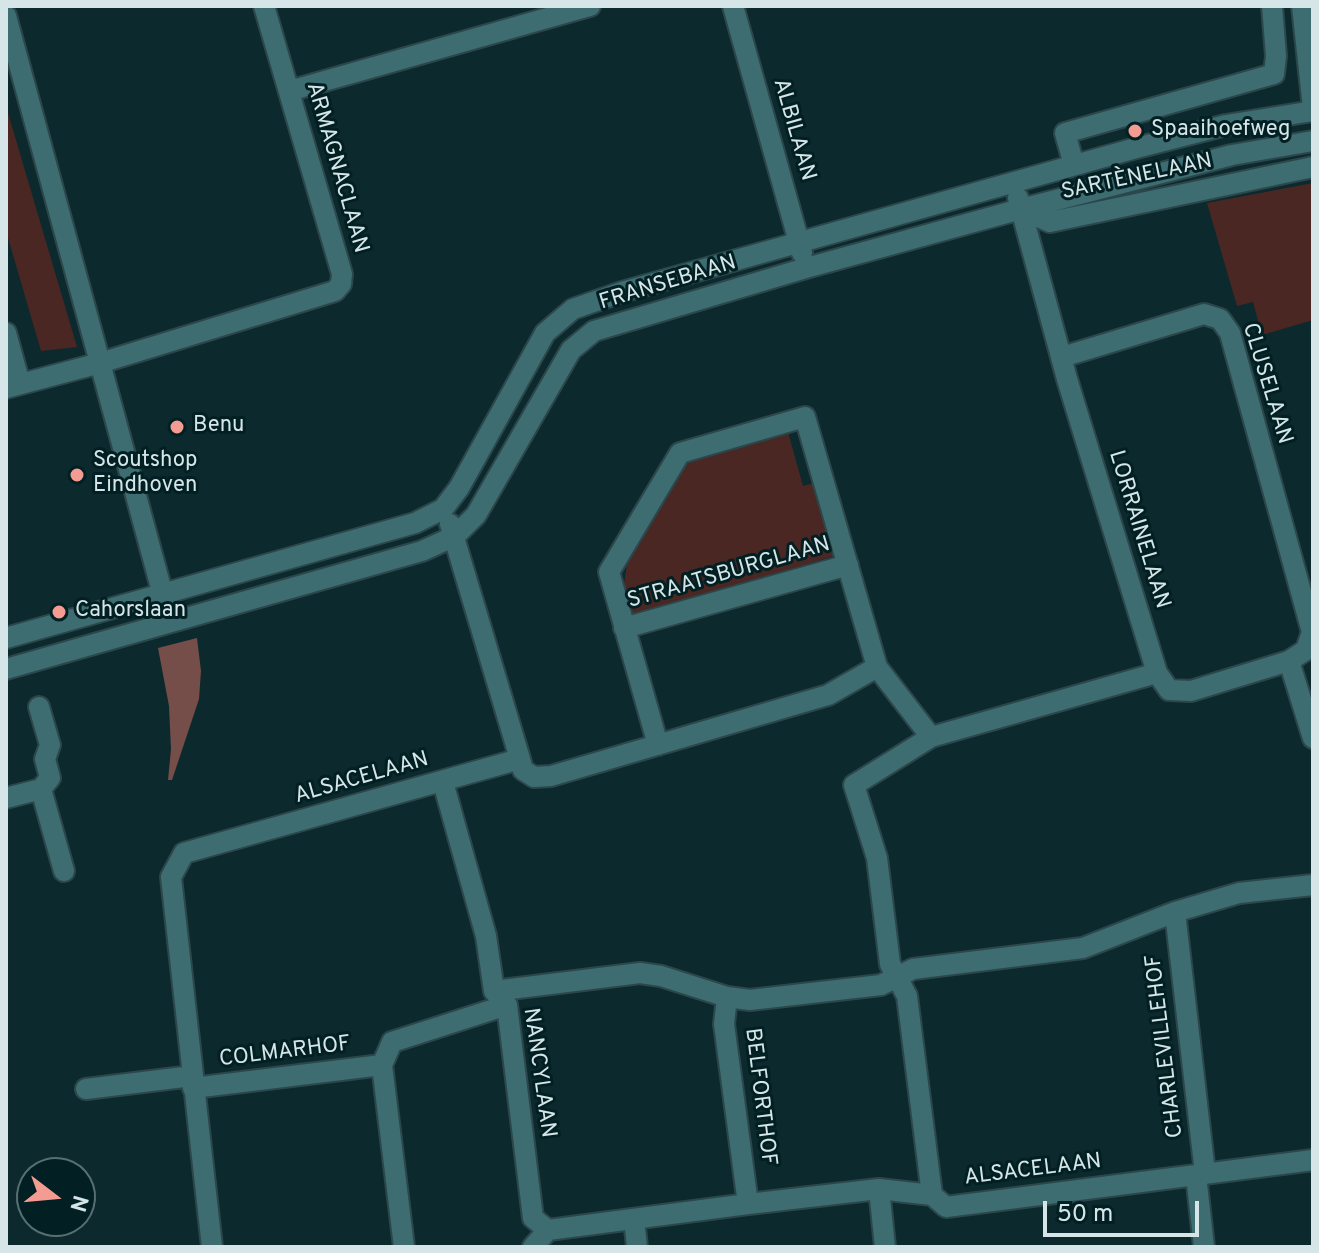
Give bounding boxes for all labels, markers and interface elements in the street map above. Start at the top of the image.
street label: ALBILAAN [766,76,820,184]
street label: ARMAGNACLAAN [299,80,373,256]
place label: Spaaihoefweg [1151,118,1290,144]
marker: Spaaihoefweg [1126,122,1144,140]
street label: SARTÈNELAAN [1059,149,1215,207]
street label: FRANSEBAAN [596,251,740,317]
street label: CLUSELAAN [1235,320,1297,448]
place label: Benu [193,414,244,440]
marker: Benu [168,418,186,436]
street label: LORRAINELAAN [1101,448,1175,612]
place label: Scoutshop Eindhoven [93,449,197,500]
marker: Scoutshop Eindhoven [68,466,86,484]
street label: STRAATSBURGLAAN [625,532,833,616]
place label: Cahorslaan [75,599,186,625]
marker: Cahorslaan [50,603,68,621]
street label: ALSACELAAN [292,747,432,811]
street label: CHARLEVILLEHOF [1142,953,1190,1139]
street label: NANCYLAAN [516,1006,560,1140]
street label: BELFORTHOF [737,1027,781,1167]
street label: COLMARHOF [218,1032,352,1074]
street label: ALSACELAAN [963,1149,1103,1193]
north arrow [16,1157,96,1237]
scale bar [1047,1185,1203,1235]
text: N [62,1192,93,1215]
text: 50 m [1057,1200,1113,1230]

